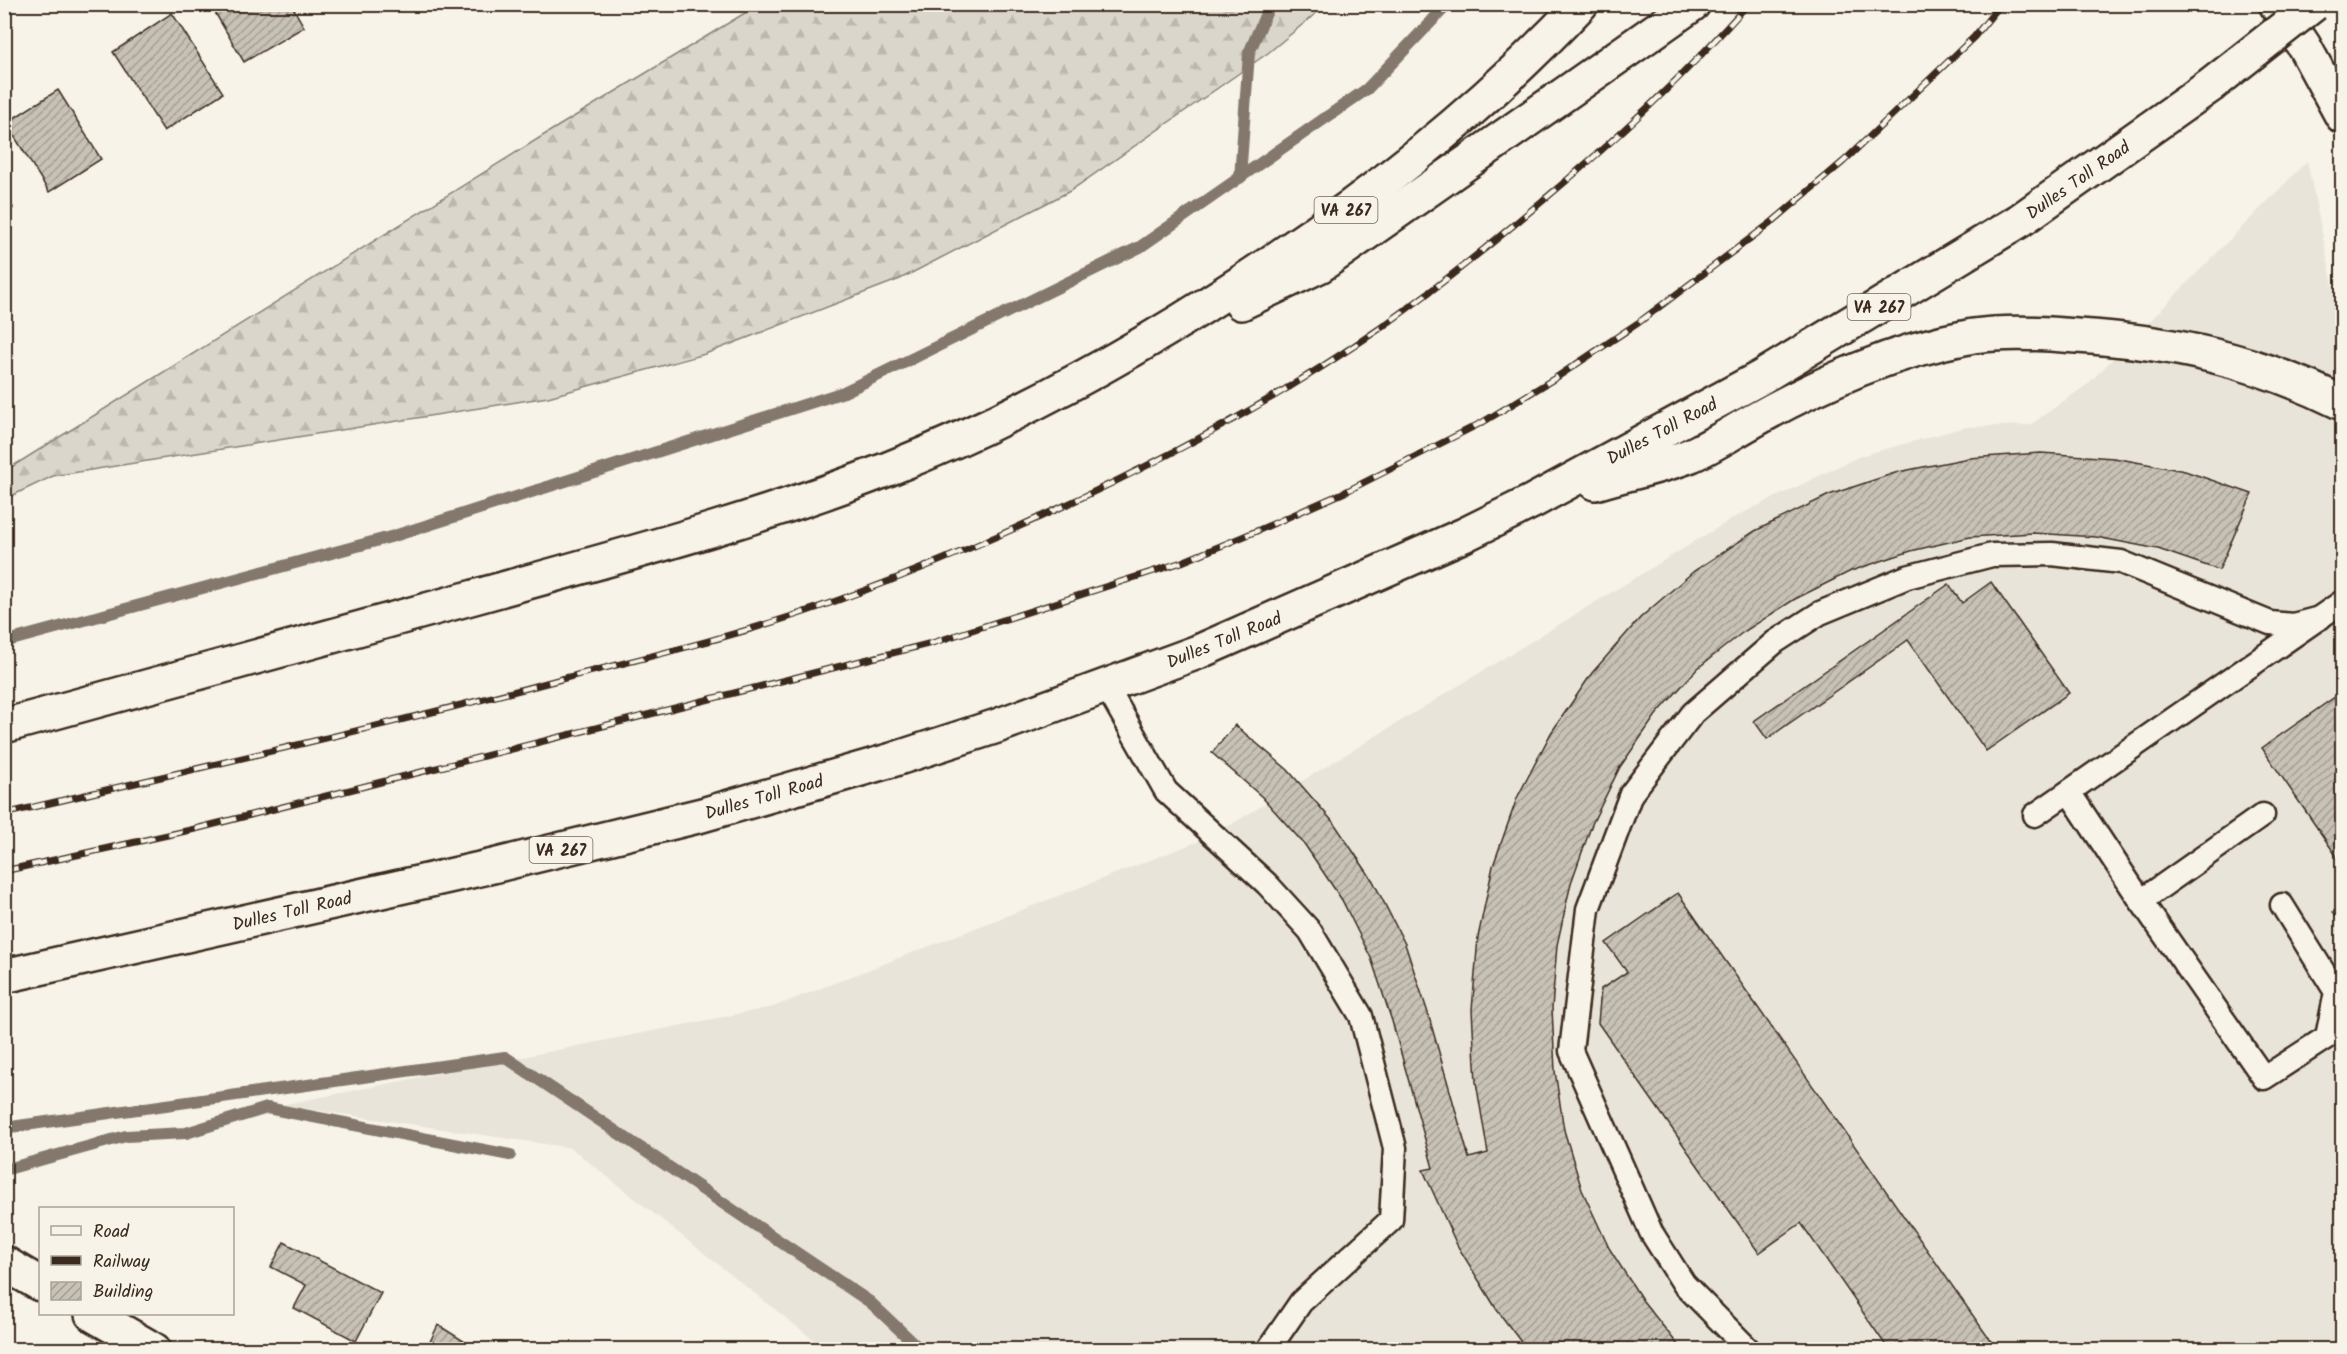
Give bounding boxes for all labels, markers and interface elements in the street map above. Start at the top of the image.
street label: Dulles Toll Road [2021,134,2138,228]
road number: VA 267 [1314,197,1378,223]
road number: VA 267 [1848,294,1910,320]
street label: Dulles Toll Road [1602,390,1724,474]
street label: Dulles Toll Road [1163,605,1287,678]
street label: Dulles Toll Road [702,767,828,829]
road number: VA 267 [530,837,592,863]
street label: Dulles Toll Road [230,884,356,940]
legend [39,1207,234,1315]
text: Road [93,1218,130,1247]
text: Railway [93,1248,150,1277]
text: Building [93,1278,153,1307]

